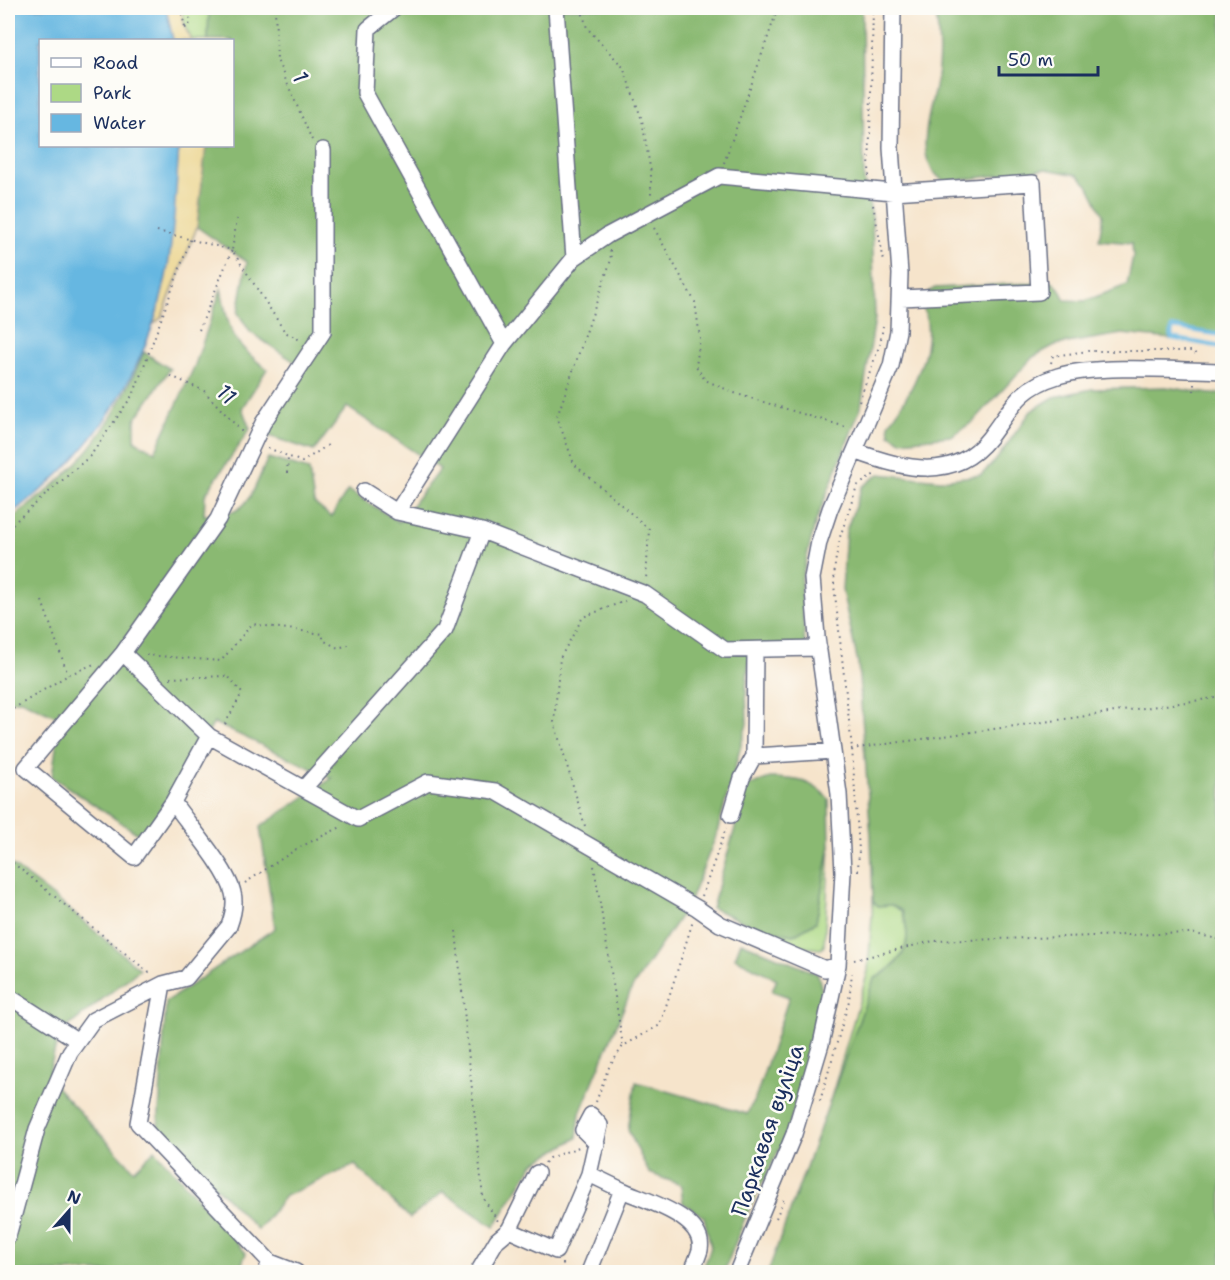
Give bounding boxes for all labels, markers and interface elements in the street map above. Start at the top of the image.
legend [39,39,234,147]
scale bar [999,39,1098,77]
text: 50 m [1008,48,1053,72]
text: Road [93,51,138,75]
street label: 1 [285,67,316,87]
text: Park [93,81,132,105]
text: Water [93,111,146,135]
street label: 11 [210,378,243,411]
street label: Паркавая вуліца [724,1040,811,1220]
north arrow [39,1181,99,1241]
text: N [65,1185,84,1210]

